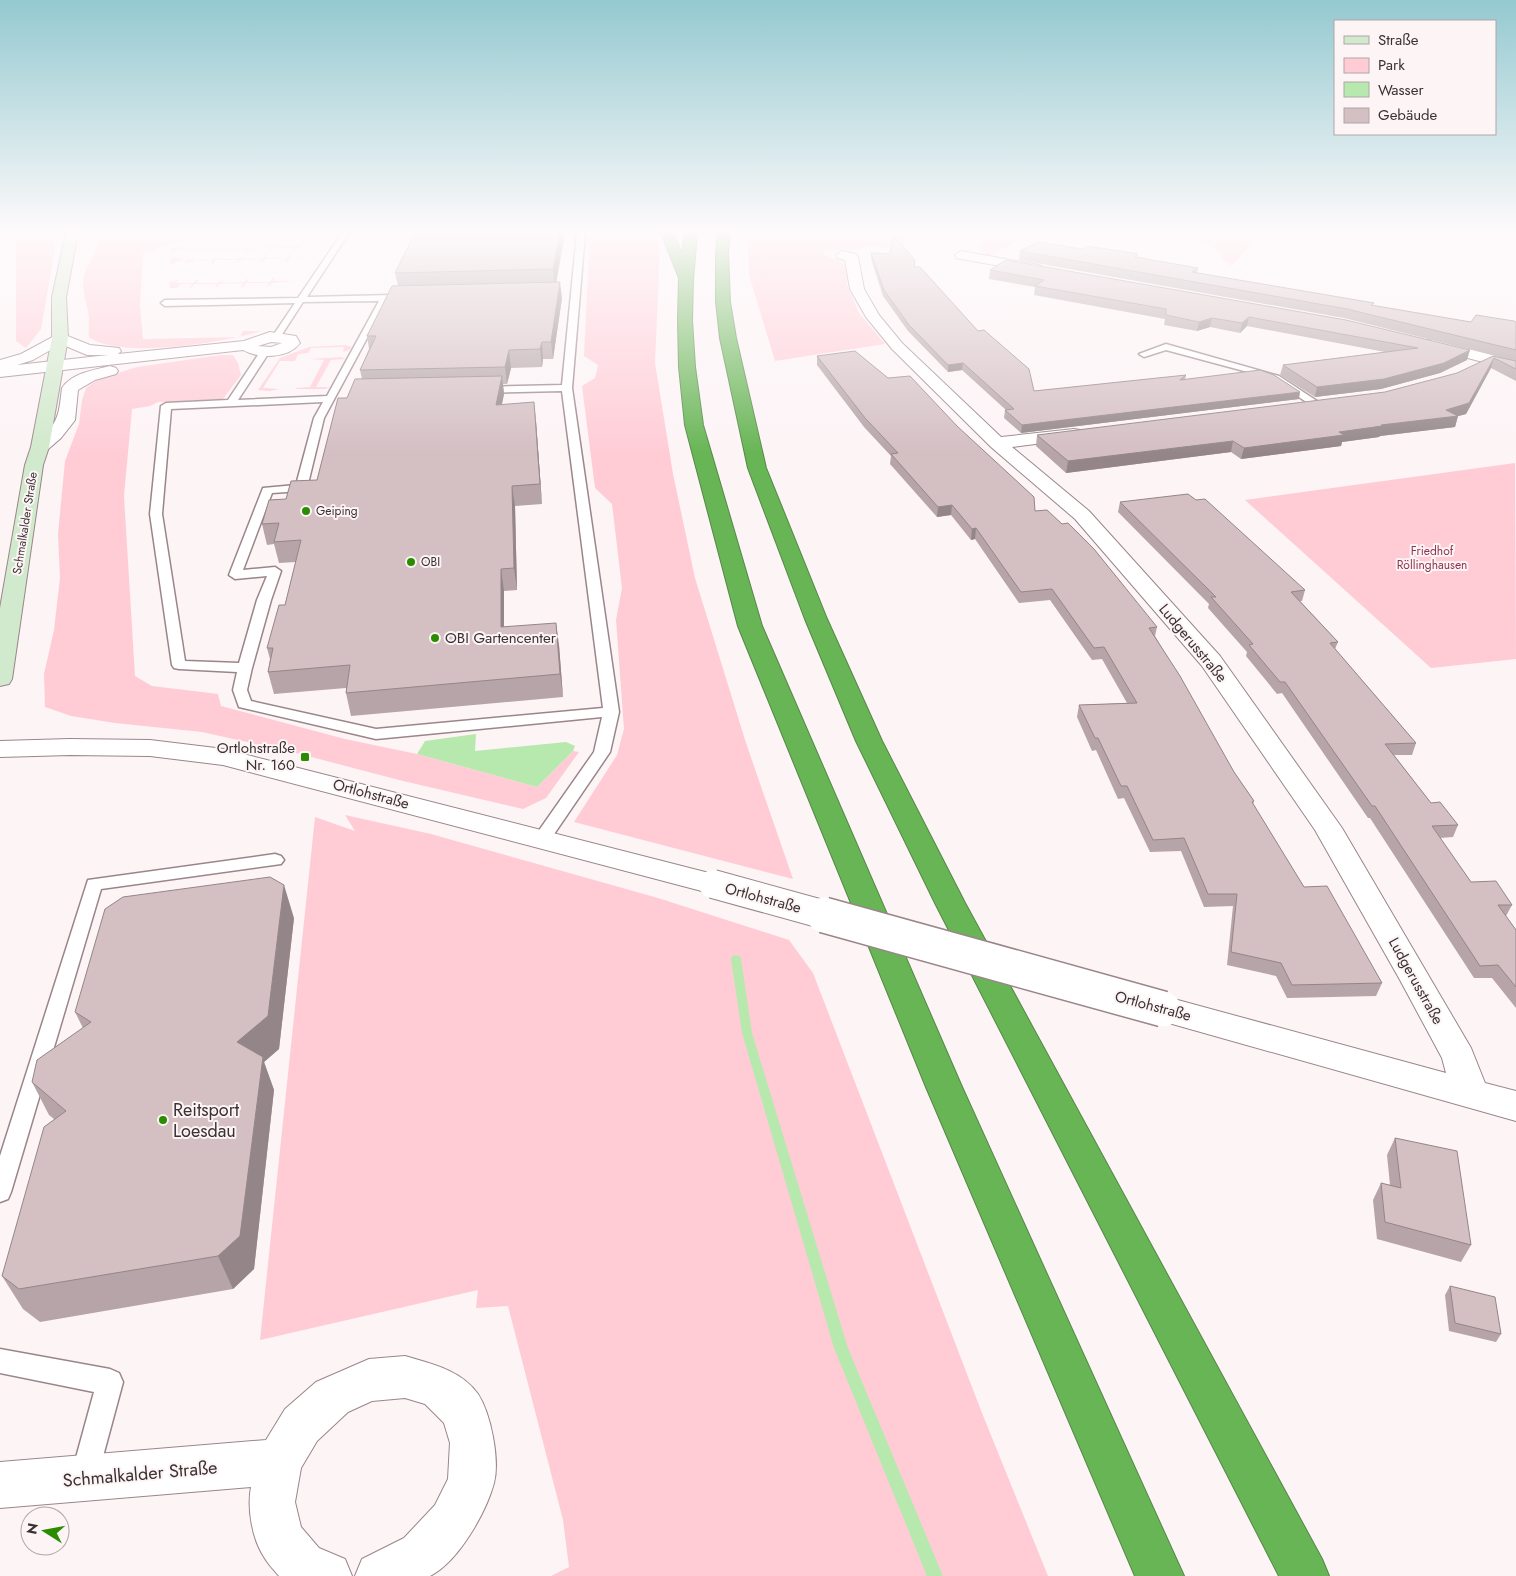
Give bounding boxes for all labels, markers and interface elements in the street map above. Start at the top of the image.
legend [1334,20,1496,135]
text: Straße [1378,29,1419,51]
text: Park [1378,54,1405,76]
text: Wasser [1378,79,1424,101]
text: Gebäude [1378,104,1438,126]
street label: Schmalkalder Straße [8,471,42,575]
place label: Geiping [316,502,358,520]
marker: Geiping [300,505,312,517]
park label: Friedhof Röllinghausen [1397,542,1467,574]
place label: OBI [421,553,440,571]
marker: OBI [405,556,417,568]
street label: Ludgerusstraße [1154,599,1233,687]
place label: OBI Gartencenter [445,627,557,649]
marker: OBI Gartencenter [429,632,441,644]
place label: Ortlohstraße Nr. 160 [217,737,295,776]
marker: Ortlohstraße Nr. 160 [299,751,311,763]
street label: Ortlohstraße [330,773,412,815]
street label: Ortlohstraße [722,877,804,919]
street label: Ludgerusstraße [1383,934,1449,1029]
street label: Ortlohstraße [1112,985,1194,1027]
place label: Reitsport Loesdau [173,1097,240,1144]
marker: Reitsport Loesdau [157,1114,169,1126]
street label: Schmalkalder Straße [62,1454,218,1494]
north arrow [20,1506,70,1556]
text: N [21,1521,43,1536]

